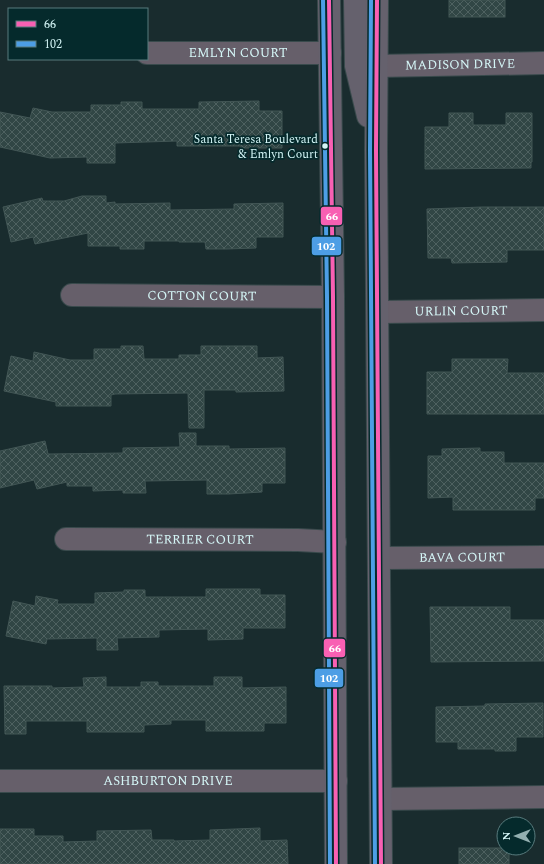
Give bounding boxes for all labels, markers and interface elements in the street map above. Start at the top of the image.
legend [8,8,148,60]
text: 66 [44,15,56,34]
text: 102 [44,35,62,54]
street label: EMLYN COURT [189,43,288,63]
street label: MADISON DRIVE [405,54,515,75]
place label: Santa Teresa Boulevard & Emlyn Court [194,130,318,164]
marker: Santa Teresa Boulevard & Emlyn Court [320,141,330,151]
line badge: 66 [320,206,343,226]
text: 66 [326,208,338,225]
line badge: 102 [311,236,342,256]
text: 102 [317,238,335,255]
street label: COTTON COURT [147,286,257,306]
street label: URLIN COURT [414,300,508,322]
street label: TERRIER COURT [146,529,254,550]
street label: BAVA COURT [419,547,505,568]
line badge: 66 [323,638,346,658]
text: 66 [329,640,341,657]
line badge: 102 [314,668,344,688]
text: 102 [320,670,338,687]
street label: ASHBURTON DRIVE [103,771,233,791]
north arrow [496,816,536,856]
text: N [498,831,515,840]

